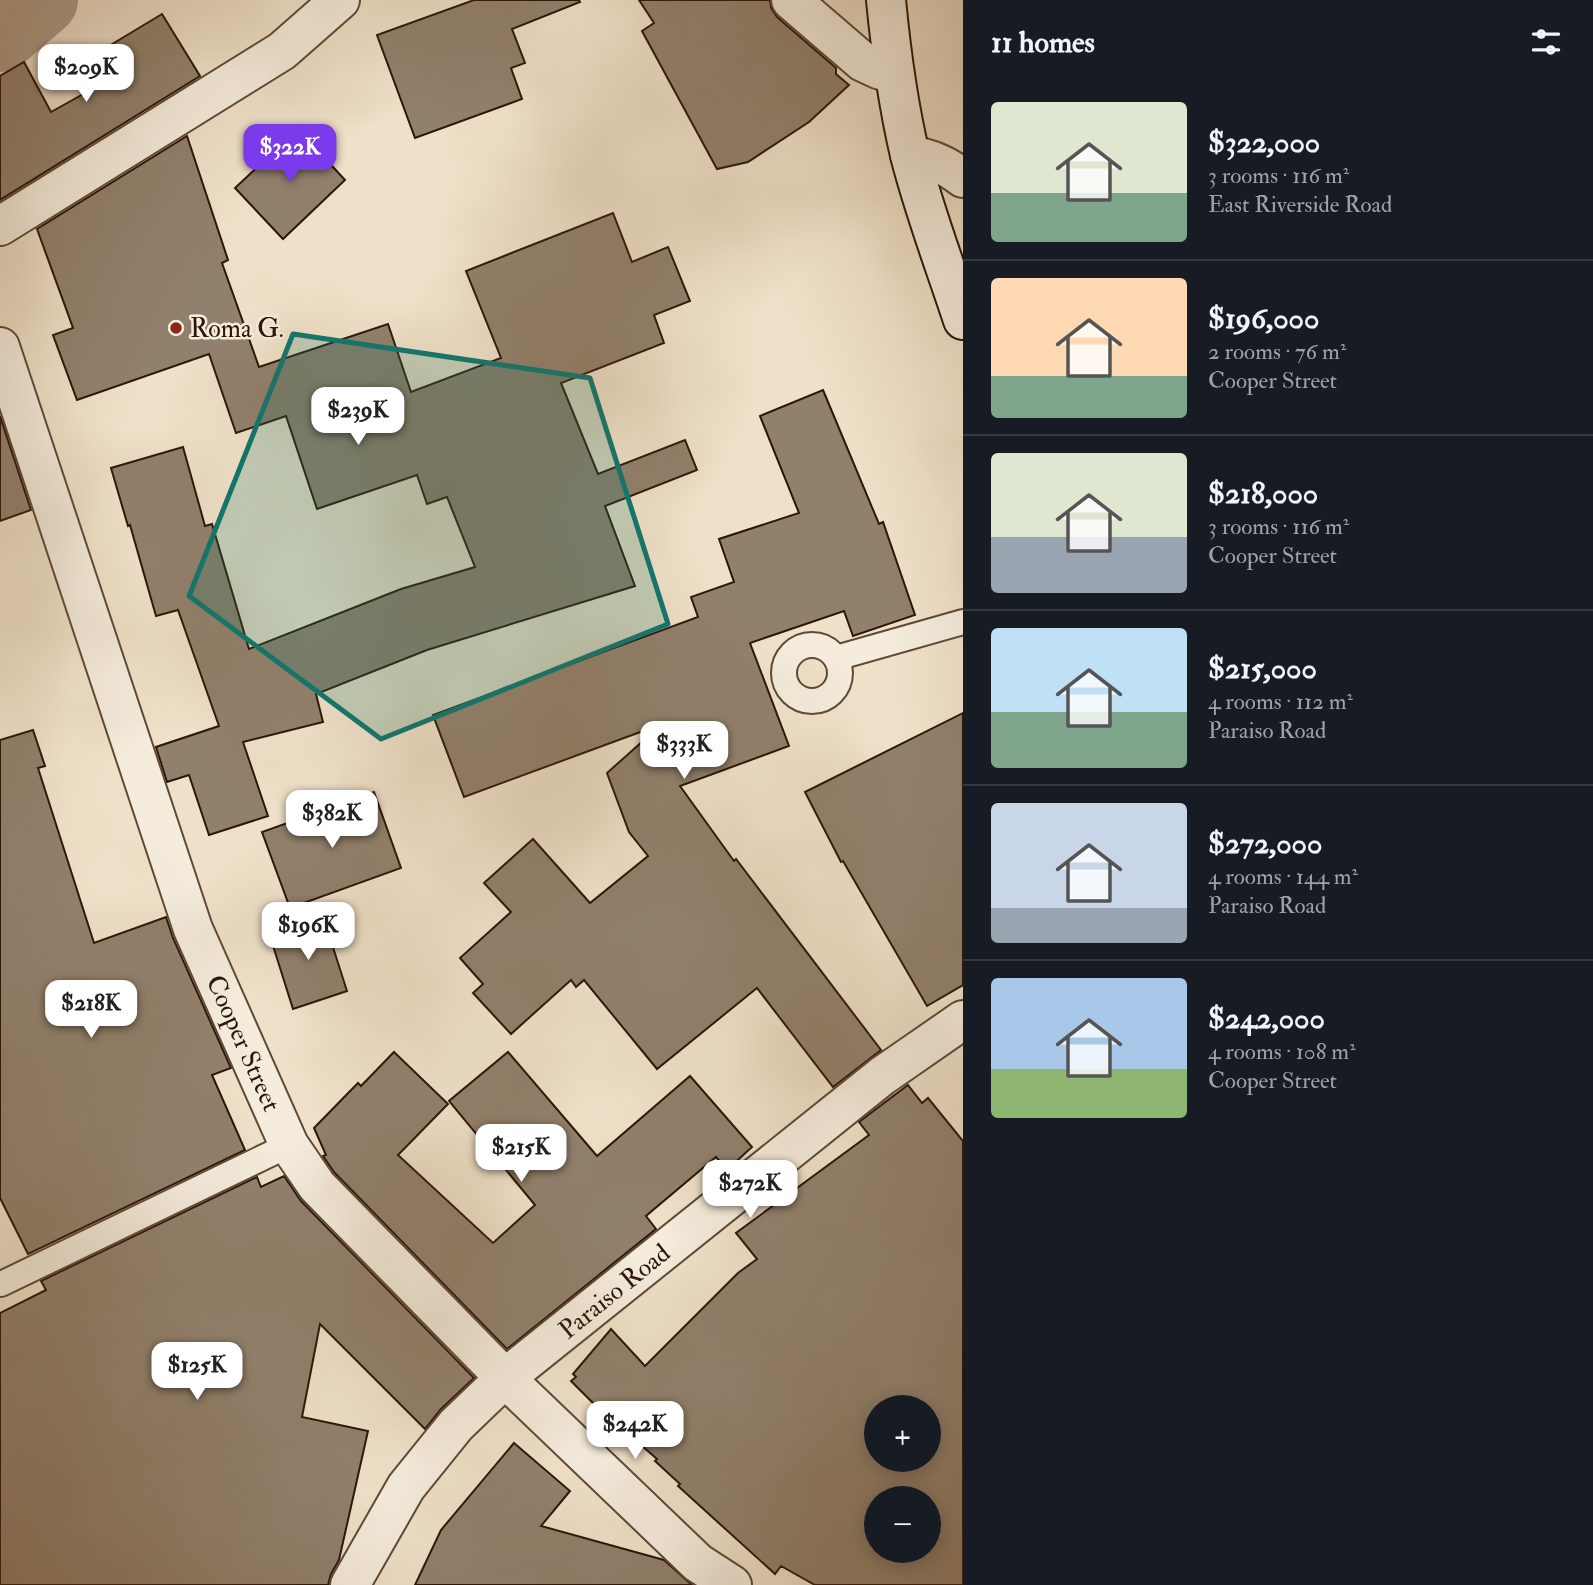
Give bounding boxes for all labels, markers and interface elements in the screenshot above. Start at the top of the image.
icon: filters [1527,23,1565,61]
text: 11 homes [991,24,1095,61]
pin: $209K [37,44,135,104]
text: $209K [54,52,118,81]
pin: $322K [241,124,339,184]
text: $322,000 [1208,124,1320,161]
icon: home [1047,130,1131,214]
text: $322K [259,132,321,161]
text: 3 rooms · 116 m² [1208,161,1349,190]
text: East Riverside Road [1208,190,1392,219]
text: $196,000 [1208,300,1319,337]
icon: home [1047,306,1131,390]
place label: Roma G. [190,313,284,345]
marker: Roma G. [168,320,184,336]
text: 2 rooms · 76 m² [1208,337,1346,366]
text: Cooper Street [1208,366,1337,395]
pin: $239K [309,388,407,447]
text: $239K [327,395,389,424]
text: $218,000 [1208,475,1318,512]
icon: home [1047,481,1131,565]
text: 3 rooms · 116 m² [1208,512,1349,541]
text: Cooper Street [1208,541,1337,570]
text: $215,000 [1208,650,1317,687]
icon: home [1047,656,1131,740]
text: 4 rooms · 112 m² [1208,687,1353,716]
text: Paraiso Road [1208,716,1326,745]
pin: $333K [635,722,733,781]
text: $333K [656,729,712,758]
pin: $382K [283,790,381,850]
text: $382K [302,798,362,827]
text: $272,000 [1208,825,1322,862]
icon: home [1047,831,1131,915]
text: 4 rooms · 144 m² [1208,862,1358,891]
text: Paraiso Road [1208,891,1326,920]
pin: $196K [259,902,357,962]
text: $196K [278,910,338,939]
street label: Cooper Street [198,970,287,1117]
pin: $218K [42,981,140,1040]
text: $218K [61,988,121,1017]
text: $242,000 [1208,1000,1325,1037]
icon: home [1047,1006,1131,1090]
text: 4 rooms · 108 m² [1208,1037,1356,1066]
text: Cooper Street [1208,1066,1337,1095]
pin: $215K [472,1124,570,1184]
text: $215K [491,1132,551,1161]
pin: $272K [701,1160,799,1220]
text: $272K [719,1168,781,1197]
street label: Paraiso Road [553,1237,677,1346]
pin: $125K [148,1342,246,1402]
text: $125K [167,1350,227,1379]
map controls [864,1395,941,1563]
button: + [864,1395,941,1472]
pin: $242K [586,1402,684,1461]
text: $242K [603,1409,667,1438]
button: − [864,1486,941,1563]

